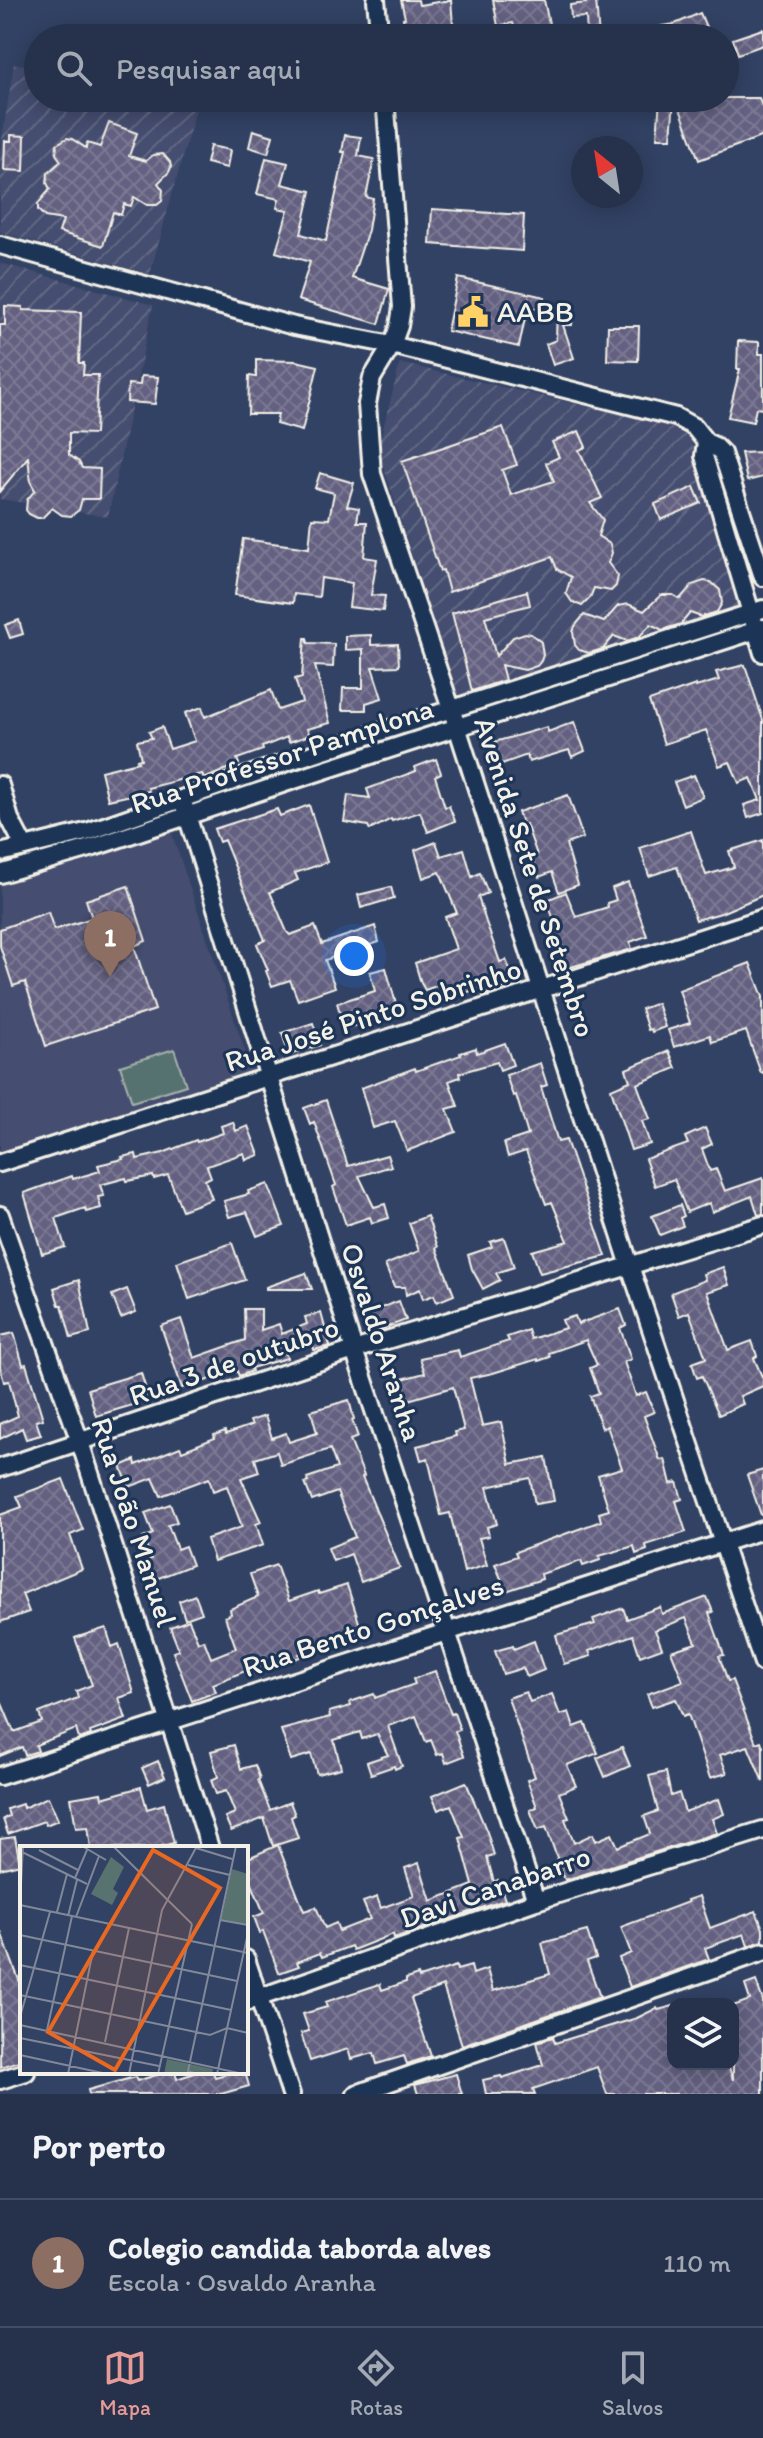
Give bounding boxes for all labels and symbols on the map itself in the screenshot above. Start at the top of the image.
north arrow [571,136,643,208]
place label: AABB [497,293,574,330]
public building icon: AABB [456,295,490,329]
street label: Rua Professor Pamplona [126,689,438,822]
street label: Avenida Sete de Setembro [466,712,605,1042]
pin: 1 [84,911,136,977]
your location [334,936,374,976]
street label: Rua José Pinto Sobrinho [220,949,526,1080]
street label: Osvaldo Aranha [333,1238,432,1446]
street label: Rua 3 de outubro [124,1307,344,1414]
street label: Rua João Manuel [83,1413,186,1632]
street label: Rua Bento Gonçalves [237,1566,508,1685]
street label: Davi Canabarro [395,1837,595,1936]
inset map [20,1846,248,2074]

